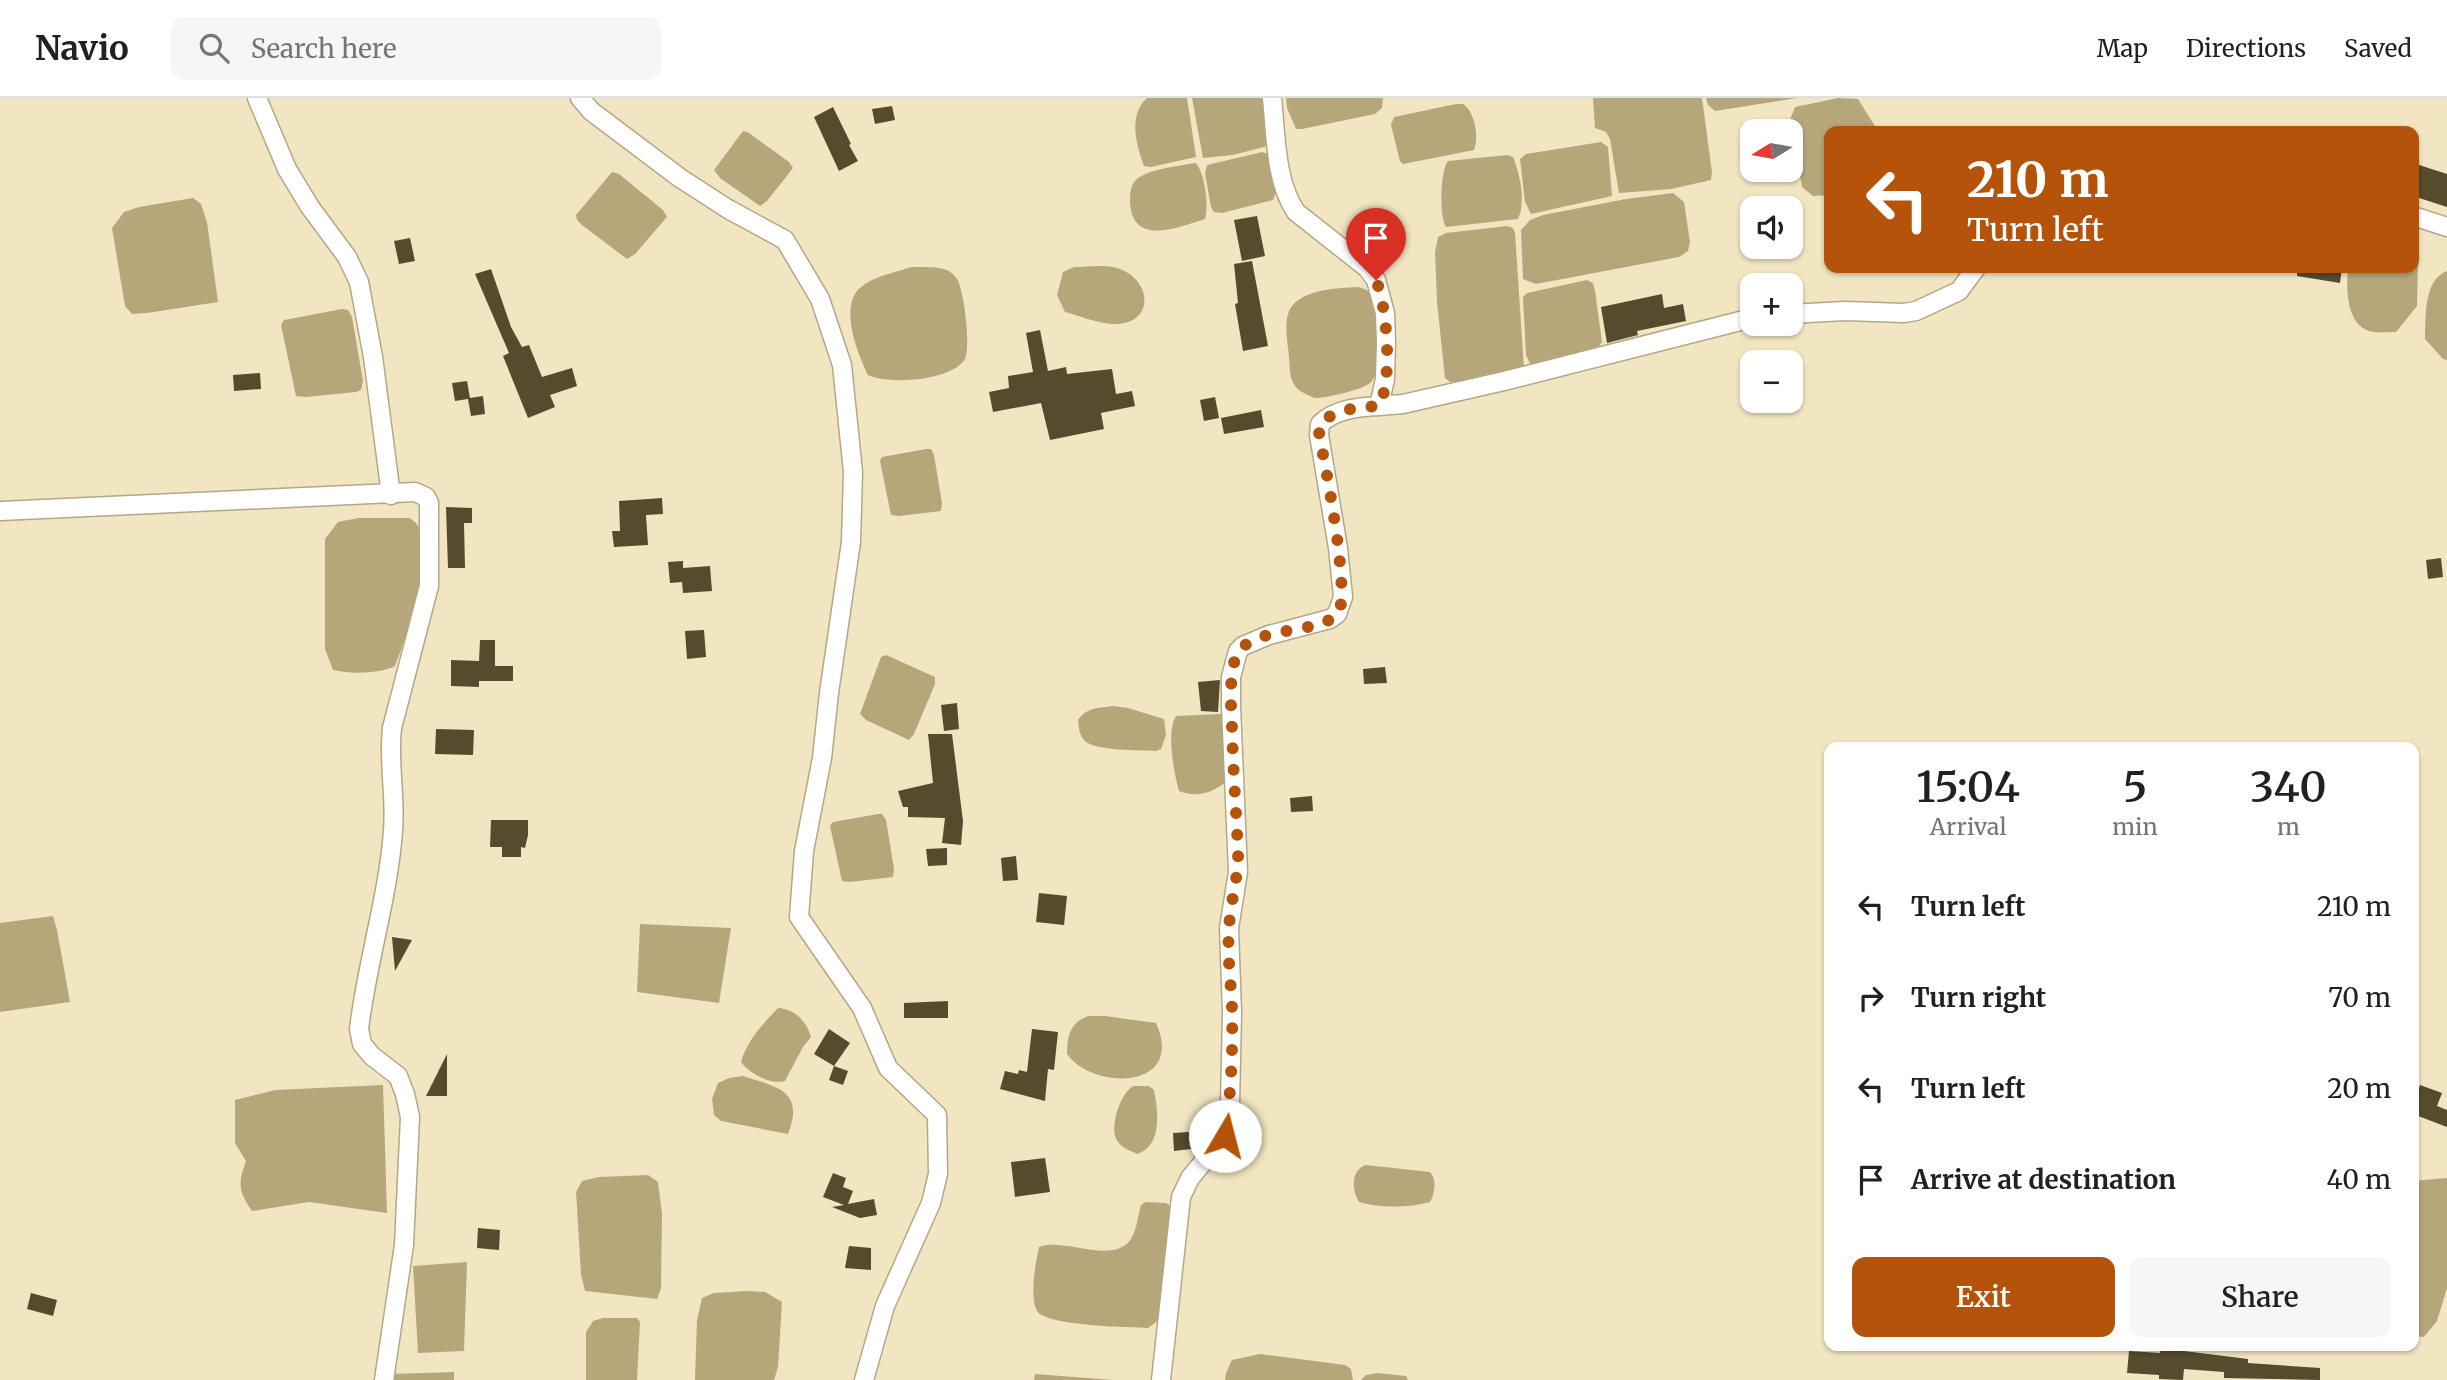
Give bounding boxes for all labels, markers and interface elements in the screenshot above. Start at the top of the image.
search box [171,17,661,80]
text: Navio [35,28,129,69]
icon: search [195,29,233,67]
text: Search here [251,32,396,65]
text: Map [2097,33,2148,64]
text: Directions [2186,33,2306,64]
text: Saved [2344,33,2412,64]
north arrow [1740,119,1802,182]
map controls [1740,119,1803,413]
text: 210 m [1967,149,2108,210]
icon: left [1852,154,1943,245]
button: sound [1740,196,1803,259]
pin [1346,208,1406,280]
text: Turn left [1967,210,2104,250]
icon: arrive [1357,219,1395,257]
button: + [1740,273,1803,336]
button: − [1740,350,1803,413]
text: 15:04 [1916,761,2020,813]
text: 5 [2123,761,2147,813]
text: 340 [2250,761,2327,813]
text: Arrival [1930,812,2007,841]
text: min [2112,812,2158,841]
text: m [2277,812,2300,841]
icon: left [1852,888,1890,926]
text: Turn left [1911,890,2025,923]
text: 210 m [2317,890,2391,923]
icon: right [1852,979,1890,1017]
text: Turn right [1911,981,2046,1014]
text: 70 m [2328,981,2391,1014]
icon: left [1852,1070,1890,1108]
text: Turn left [1911,1072,2025,1105]
text: 20 m [2327,1072,2391,1105]
position arrow [1188,1099,1262,1173]
icon: arrive [1852,1161,1890,1199]
text: Arrive at destination [1911,1163,2176,1196]
text: 40 m [2327,1163,2391,1196]
button: Exit [1852,1257,2115,1337]
button: Share [2129,1257,2391,1337]

